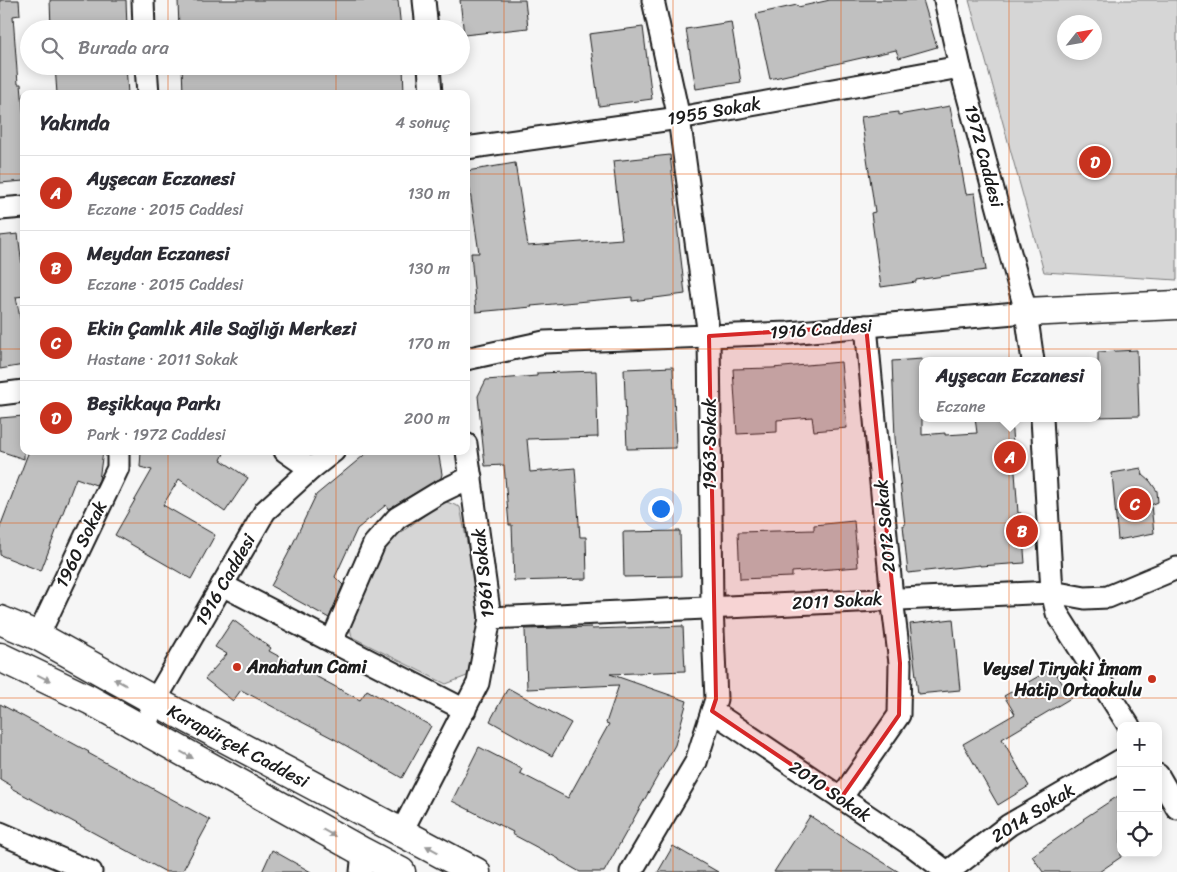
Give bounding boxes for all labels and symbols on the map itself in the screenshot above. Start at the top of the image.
north arrow [1057,15,1102,60]
street label: 1955 Sokak [665,87,764,135]
street label: 1972 Caddesi [955,101,1013,212]
pin: D [1079,143,1111,181]
street label: 1916 Caddesi [769,309,874,349]
street label: 1963 Sokak [694,397,726,490]
pin: A [994,438,1026,476]
street label: 2012 Sokak [865,478,905,574]
pin: C [1119,485,1151,523]
street label: 1960 Sokak [46,495,116,593]
your location [648,496,674,522]
pin: B [1006,512,1038,550]
street label: 1961 Sokak [462,526,504,619]
street label: 1916 Caddesi [186,527,265,632]
street label: 2011 Sokak [791,583,883,619]
place label: Anahatun Cami [246,651,367,683]
place label: Veysel Tiryaki İmam Hatip Ortaokulu [983,653,1142,706]
marker: Anahatun Cami [231,661,243,673]
marker: Veysel Tiryaki İmam Hatip Ortaokulu [1146,673,1158,685]
one-way arrow [37,675,51,683]
one-way arrow [113,677,126,686]
street label: Karapürçek Caddesi [161,695,316,797]
one-way arrow [181,750,194,759]
street label: 2010 Sokak [782,751,878,831]
street label: 2014 Sokak [985,774,1082,851]
one-way arrow [323,829,336,838]
one-way arrow [425,845,440,853]

